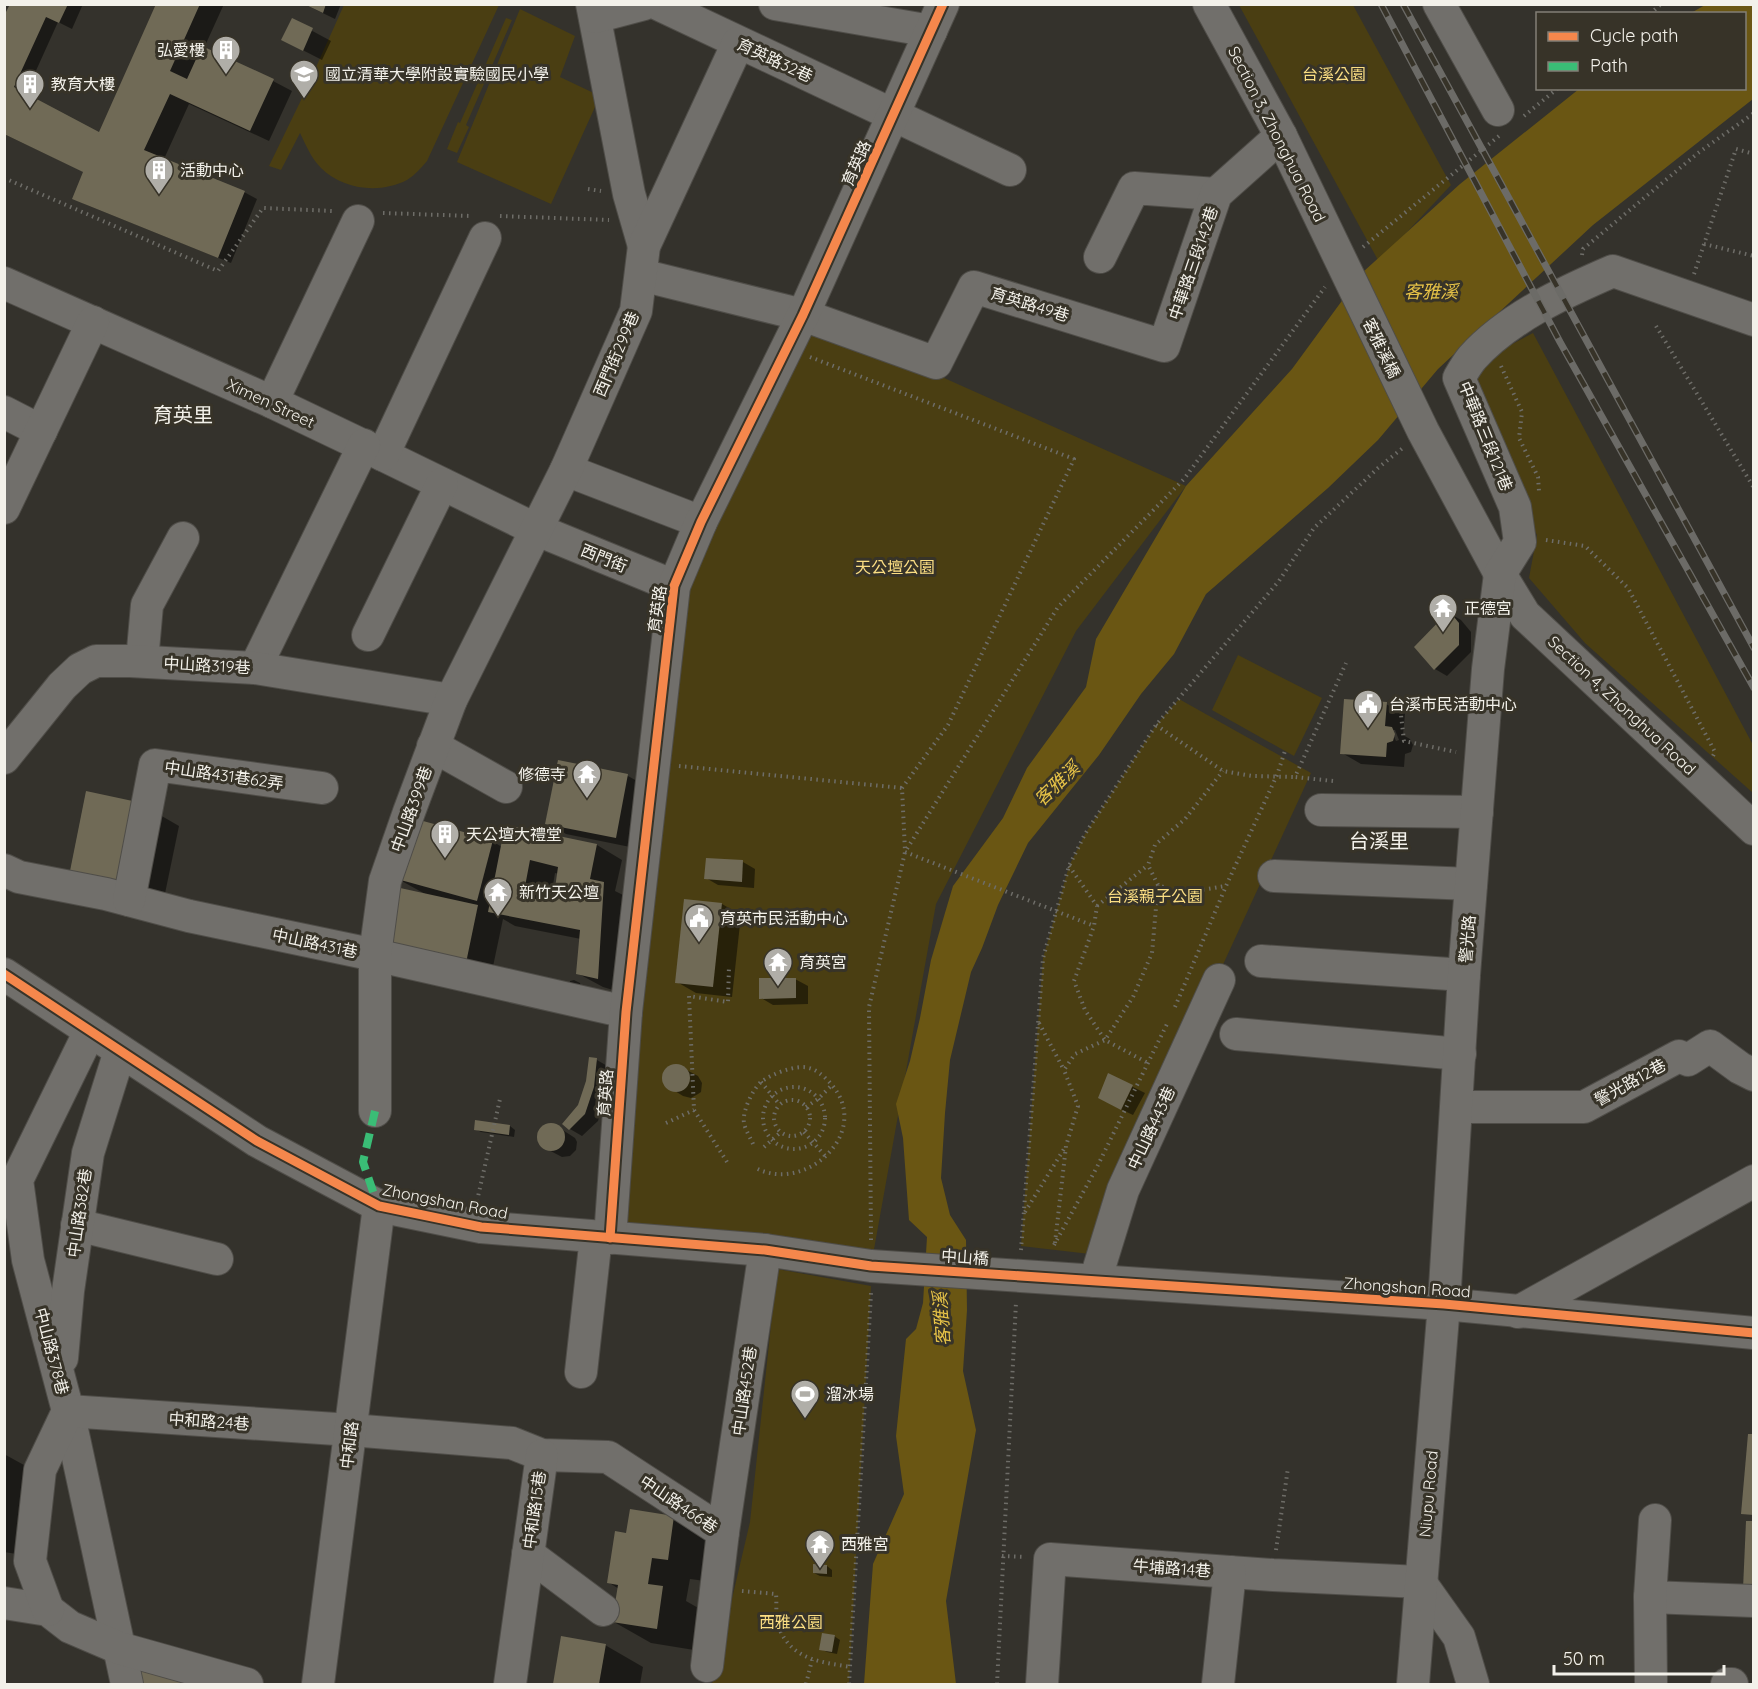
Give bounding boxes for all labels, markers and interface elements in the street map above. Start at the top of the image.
legend [1536,12,1746,90]
text: Cycle path [1590,24,1678,47]
building icon: 弘愛樓 [210,34,242,76]
street label: 育英路32巷 [734,34,816,86]
place label: 弘愛樓 [157,40,205,60]
street label: Section 3, Zhonghua Road [1224,43,1330,225]
text: Path [1590,54,1628,77]
school or university icon: 國立清華大學附設實驗國民小學 [288,58,320,100]
place label: 國立清華大學附設實驗國民小學 [325,64,549,84]
park label: 台溪公園 [1302,64,1366,84]
building icon: 教育大樓 [14,68,46,110]
place label: 教育大樓 [51,74,115,94]
street label: 育英路 [837,137,875,189]
building icon: 活動中心 [143,154,175,196]
place label: 活動中心 [180,160,244,180]
street label: 中華路三段142巷 [1164,203,1222,323]
water label: 客雅溪 [1404,280,1461,303]
street label: 育英路49巷 [988,283,1072,325]
street label: 西門街299巷 [589,308,643,400]
street label: 客雅溪橋 [1359,315,1405,381]
street label: Ximen Street [224,374,318,432]
street label: 中華路三段121巷 [1455,378,1517,494]
district label: 育英里 [153,402,213,427]
street label: 西門街 [578,540,630,576]
park label: 天公壇公園 [855,557,935,577]
street label: 育英路 [644,584,670,634]
temple icon: 正德宮 [1427,592,1459,634]
place label: 正德宮 [1464,598,1512,618]
street label: Section 4, Zhonghua Road [1544,631,1700,779]
street label: 中山路319巷 [163,653,251,677]
public building icon: 台溪市民活動中心 [1352,688,1384,730]
place label: 台溪市民活動中心 [1389,694,1517,714]
water label: 客雅溪 [1029,755,1086,811]
street label: 中山路431巷62弄 [163,757,285,793]
temple icon: 修德寺 [571,758,603,800]
street label: 中山路399巷 [386,763,436,855]
place label: 修德寺 [518,764,566,784]
building icon: 天公壇大禮堂 [429,818,461,860]
place label: 天公壇大禮堂 [466,824,562,844]
district label: 台溪里 [1349,828,1409,853]
temple icon: 新竹天公壇 [482,876,514,918]
place label: 新竹天公壇 [519,882,599,902]
park label: 台溪親子公園 [1107,886,1203,906]
public building icon: 育英市民活動中心 [683,902,715,944]
place label: 育英市民活動中心 [720,908,848,928]
street label: 警光路 [1455,914,1479,964]
street label: 中山路431巷 [270,924,360,962]
temple icon: 育英宮 [762,946,794,988]
place label: 育英宮 [799,952,847,972]
street label: 警光路12巷 [1591,1054,1669,1110]
street label: 育英路 [593,1068,617,1118]
street label: 中山路443巷 [1123,1083,1179,1173]
street label: 中山路382巷 [63,1167,95,1259]
street label: Zhongshan Road [380,1179,510,1223]
street label: 中山橋 [940,1245,990,1269]
street label: Zhongshan Road [1343,1273,1471,1301]
water label: 客雅溪 [928,1288,955,1347]
street label: 中山路378巷 [31,1305,73,1397]
street label: 中山路452巷 [728,1345,760,1437]
sports icon: 溜冰場 [789,1378,821,1420]
place label: 溜冰場 [826,1384,874,1404]
street label: 中和路24巷 [168,1408,250,1434]
street label: 中和路 [336,1420,362,1470]
street label: Niupu Road [1414,1450,1442,1538]
street label: 中和路15巷 [519,1470,549,1550]
street label: 中山路466巷 [636,1471,722,1537]
temple icon: 西雅宮 [804,1528,836,1570]
place label: 西雅宮 [841,1534,889,1554]
street label: 牛埔路14巷 [1132,1555,1212,1581]
park label: 西雅公園 [759,1612,823,1632]
scale bar [1554,1638,1724,1676]
text: 50 m [1563,1647,1605,1670]

